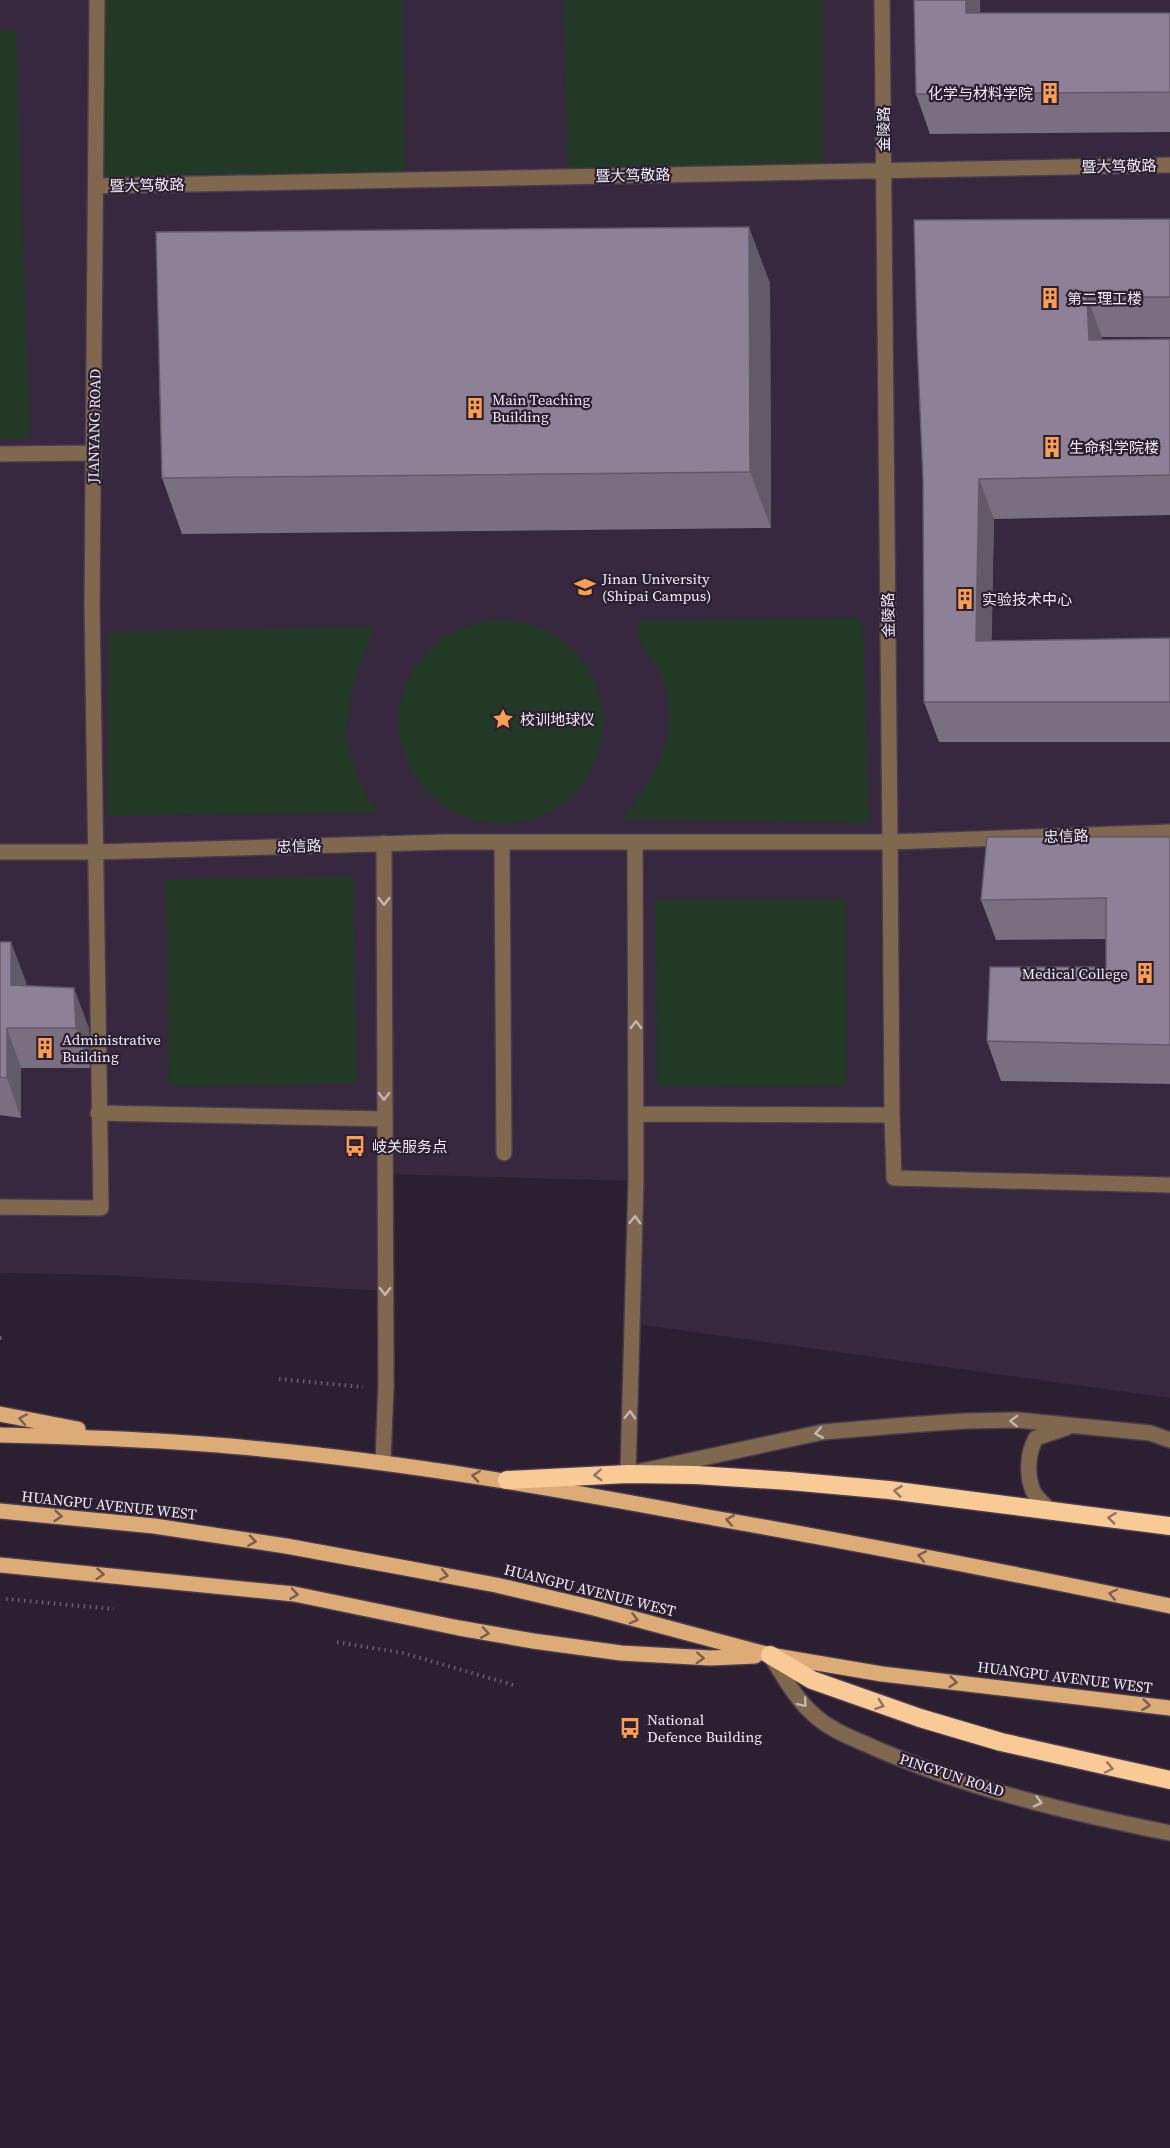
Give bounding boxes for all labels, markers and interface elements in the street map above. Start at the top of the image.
building icon: 化学与材料学院 [1038,81,1062,105]
place label: 化学与材料学院 [928,83,1033,104]
street label: 金陵路 [873,106,894,152]
street label: 暨大笃敬路 [1081,155,1157,177]
street label: 暨大笃敬路 [595,164,671,186]
street label: 暨大笃敬路 [109,174,185,196]
building icon: 第二理工楼 [1038,286,1062,310]
place label: 第二理工楼 [1067,288,1142,309]
street label: JIANYANG ROAD [82,369,105,484]
place label: Main Teaching Building [492,389,590,427]
building icon: Main Teaching Building [463,396,487,420]
building icon: 生命科学院楼 [1040,435,1064,459]
place label: 生命科学院楼 [1069,437,1159,458]
place label: Jinan University (Shipai Campus) [601,568,711,606]
school or university icon: Jinan University (Shipai Campus) [573,575,597,599]
building icon: 实验技术中心 [953,587,977,611]
place label: 实验技术中心 [982,589,1072,610]
street label: 金陵路 [877,592,899,638]
place icon: 校训地球仪 [491,707,515,731]
place label: 校训地球仪 [520,709,595,730]
street label: 忠信路 [1043,825,1089,847]
street label: 忠信路 [276,835,322,857]
one-way arrow [378,897,390,906]
building icon: Medical College [1133,961,1157,985]
place label: Medical College [1022,963,1128,984]
one-way arrow [630,1021,642,1030]
place label: Administrative Building [62,1029,161,1067]
building icon: Administrative Building [33,1036,57,1060]
one-way arrow [378,1092,390,1101]
bus stop icon: 岐关服务点 [343,1134,367,1158]
place label: 岐关服务点 [372,1136,447,1157]
one-way arrow [629,1216,641,1225]
one-way arrow [379,1287,391,1296]
one-way arrow [623,1411,636,1420]
one-way arrow [19,1413,29,1426]
one-way arrow [1009,1414,1018,1427]
one-way arrow [815,1427,824,1439]
one-way arrow [594,1468,603,1481]
one-way arrow [471,1470,480,1482]
street label: HUANGPU AVENUE WEST [20,1485,198,1525]
one-way arrow [893,1485,902,1498]
one-way arrow [54,1509,63,1522]
one-way arrow [1107,1513,1117,1525]
one-way arrow [725,1515,734,1527]
one-way arrow [247,1534,256,1546]
one-way arrow [917,1550,927,1563]
street label: HUANGPU AVENUE WEST [502,1559,678,1621]
one-way arrow [96,1567,105,1580]
one-way arrow [438,1568,448,1581]
one-way arrow [289,1587,299,1600]
one-way arrow [1108,1588,1118,1601]
one-way arrow [628,1612,638,1624]
one-way arrow [481,1626,490,1638]
one-way arrow [696,1651,705,1664]
street label: HUANGPU AVENUE WEST [976,1656,1154,1698]
one-way arrow [948,1675,957,1688]
one-way arrow [796,1696,807,1707]
one-way arrow [874,1697,885,1710]
one-way arrow [1142,1698,1151,1710]
place label: National Defence Building [647,1709,762,1747]
bus stop icon: National Defence Building [618,1716,642,1740]
street label: PINGYUN ROAD [897,1748,1007,1802]
one-way arrow [1103,1760,1113,1773]
one-way arrow [1033,1794,1043,1807]

